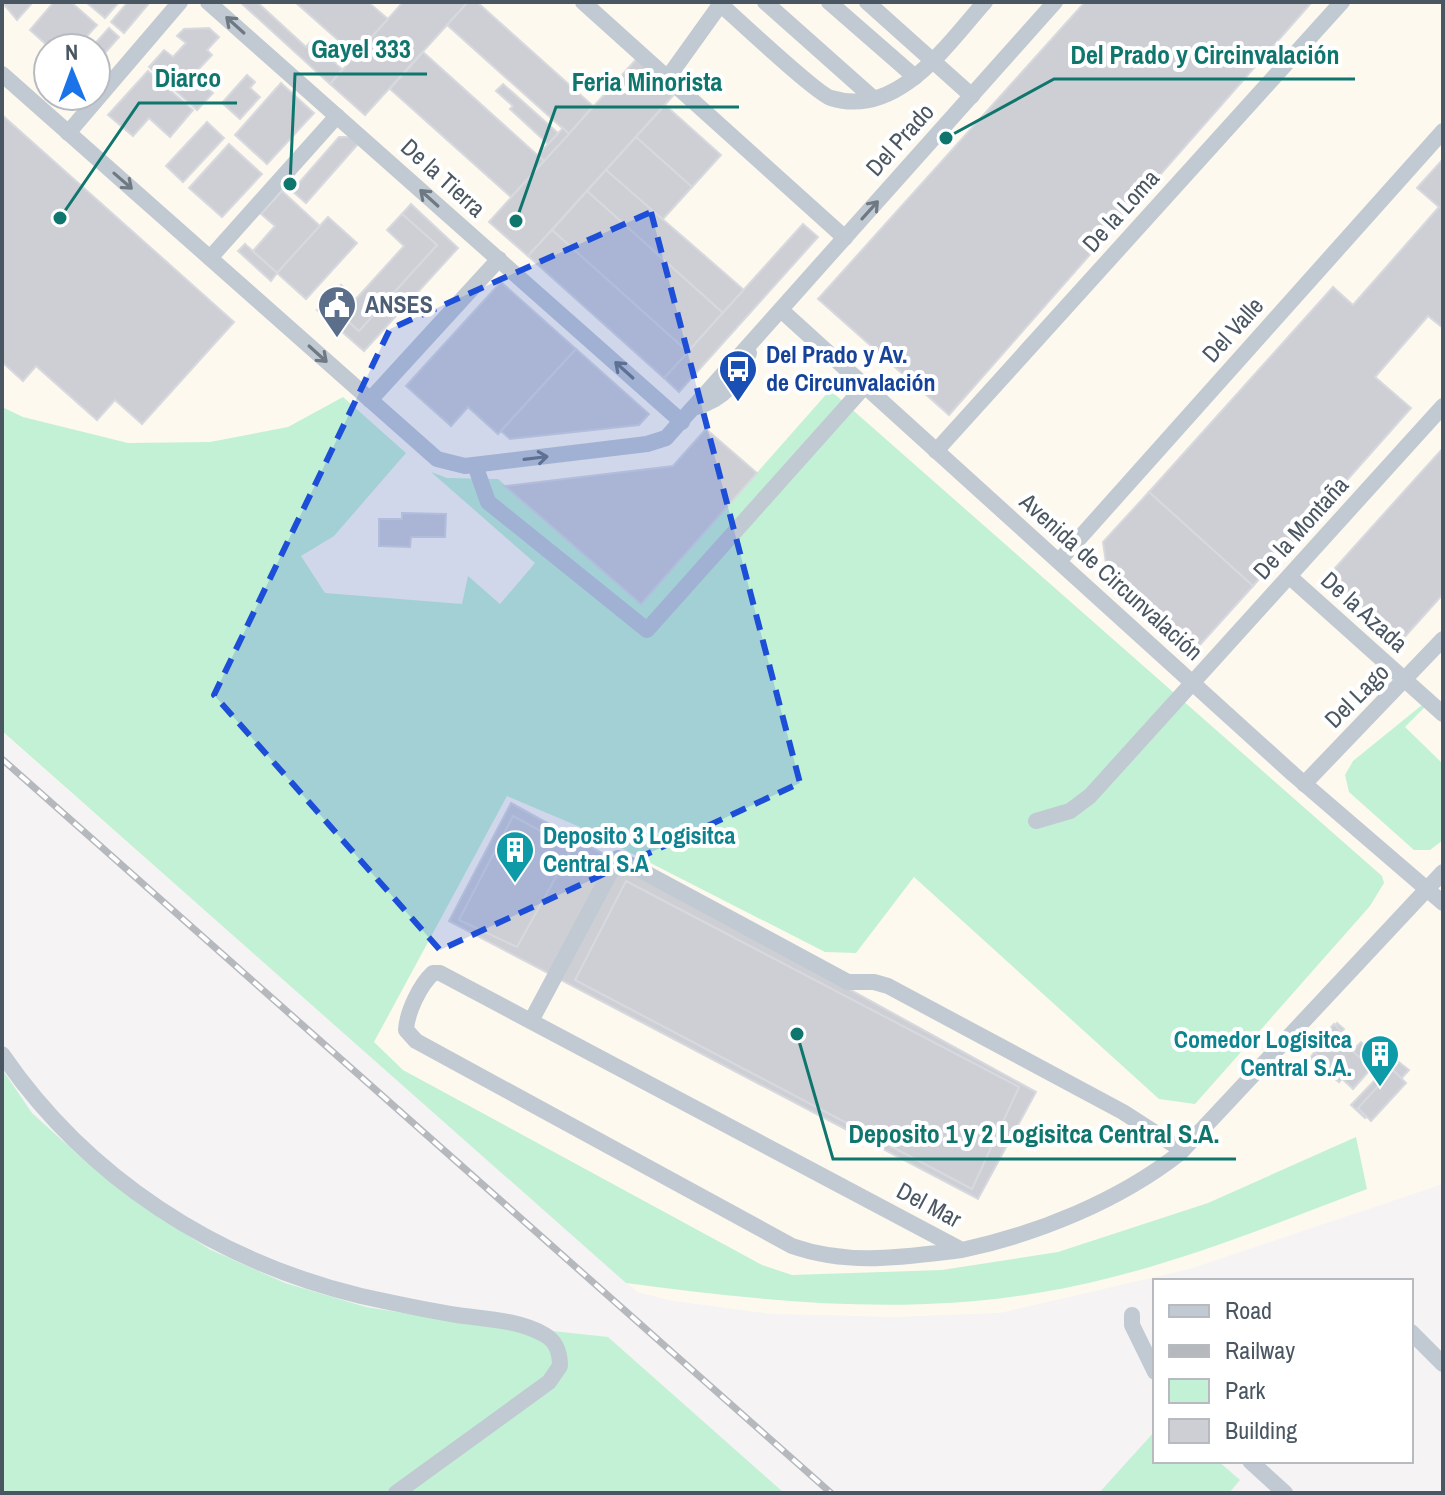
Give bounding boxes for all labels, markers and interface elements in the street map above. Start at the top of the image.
one-way arrow [225,16,245,34]
callout: Gayel 333 [295,24,427,74]
callout: Del Prado y Circinvalación [1054,29,1355,79]
text: Gayel 333 [311,31,411,66]
north arrow [32,32,112,112]
text: N [65,37,78,67]
text: Del Prado y Circinvalación [1071,37,1340,72]
callout: Diarco [139,53,237,103]
callout: Feria Minorista [556,57,739,107]
text: Diarco [155,60,221,95]
text: Feria Minorista [572,64,722,99]
street label: Del Prado [858,96,940,183]
street label: De la Tierra [395,131,493,224]
street label: De la Loma [1075,162,1166,258]
one-way arrow [113,172,133,190]
one-way arrow [420,189,440,207]
one-way arrow [861,201,879,221]
public building icon: ANSES [316,284,358,339]
place label: ANSES [365,288,433,320]
street label: Del Valle [1195,290,1270,369]
place label: Del Prado y Av. de Circunvalación [766,338,936,398]
one-way arrow [308,344,328,362]
bus stop icon: Del Prado y Av. de Circunvalación [717,348,759,403]
one-way arrow [614,361,634,379]
one-way arrow [522,450,549,465]
street label: De la Montaña [1246,469,1355,586]
street label: Avenida de Circunvalación [1013,485,1210,667]
street label: De la Azada [1315,564,1415,659]
street label: Del Lago [1317,656,1395,734]
place label: Deposito 3 Logisitca Central S.A [543,819,736,879]
building icon: Deposito 3 Logisitca Central S.A [494,829,536,884]
place label: Comedor Logisitca Central S.A. [1174,1023,1352,1083]
building icon: Comedor Logisitca Central S.A. [1359,1033,1401,1088]
callout: Deposito 1 y 2 Logisitca Central S.A. [833,1109,1236,1159]
text: Deposito 1 y 2 Logisitca Central S.A. [849,1116,1219,1151]
street label: Del Mar [892,1174,968,1235]
legend [1153,1279,1413,1463]
text: Road [1225,1294,1272,1326]
text: Railway [1225,1334,1295,1366]
text: Park [1225,1374,1266,1406]
text: Building [1225,1414,1297,1446]

